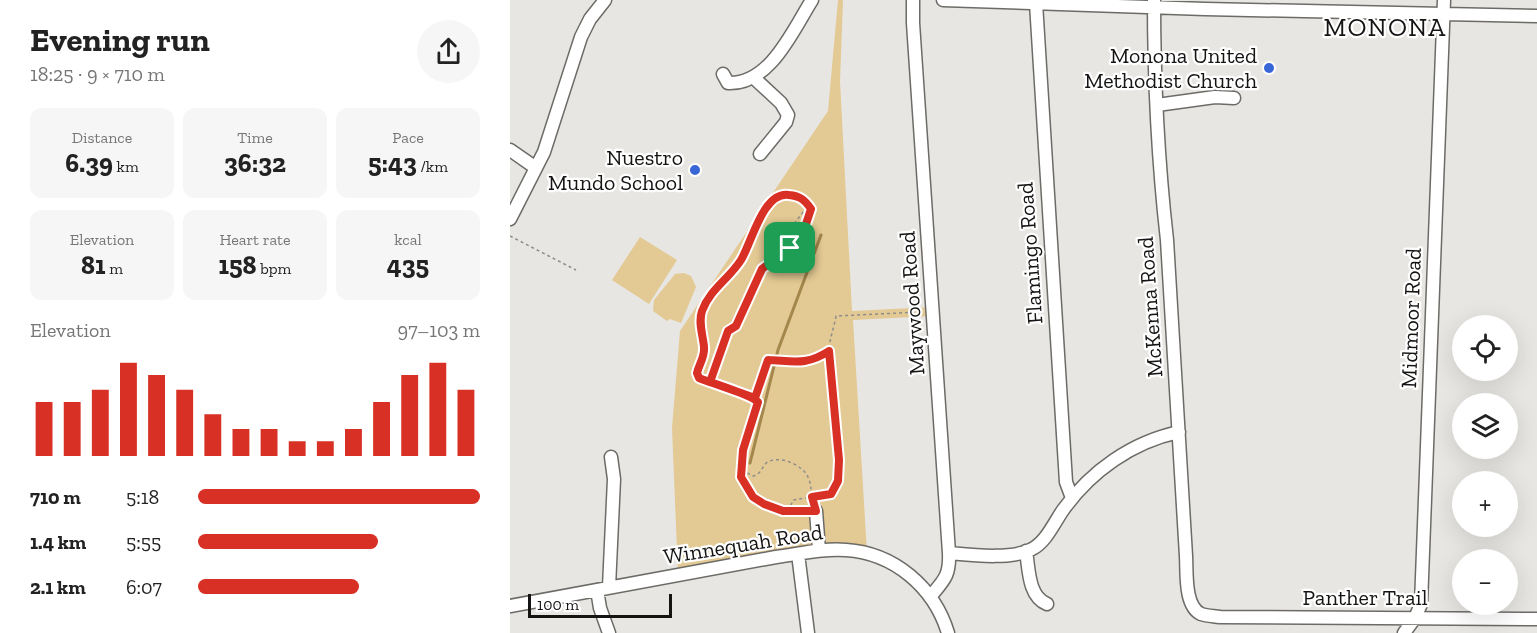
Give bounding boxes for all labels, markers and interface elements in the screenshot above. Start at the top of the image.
district label: MONONA [1323,11,1447,43]
text: Evening run [30,20,210,59]
button: share [417,20,480,83]
place label: Monona United Methodist Church [1084,42,1258,94]
marker: Monona United Methodist Church [1262,61,1276,75]
text: 18:25 · 9 × 710 m [30,62,165,86]
text: Distance [72,128,132,147]
text: Time [237,128,273,147]
text: Pace [392,128,424,147]
place label: Nuestro Mundo School [548,144,683,196]
text: 6.39 [65,147,113,179]
text: 36:32 [224,147,286,179]
text: 5:43 [368,147,417,179]
text: km [113,157,139,176]
text: /km [417,157,448,176]
marker: Nuestro Mundo School [688,163,702,177]
street label: Flamingo Road [1012,181,1048,325]
pin [764,222,815,273]
text: Elevation [70,230,134,249]
text: Heart rate [219,230,291,249]
text: kcal [394,230,422,249]
street label: Maywood Road [894,230,930,376]
icon: arrive [773,231,806,264]
street label: McKenna Road [1132,236,1168,378]
street label: Midmoor Road [1395,247,1427,389]
text: 81 [81,249,106,281]
text: 158 [219,249,257,281]
text: 435 [387,249,429,281]
text: m [106,259,123,278]
text: bpm [257,259,291,278]
map controls [1452,315,1518,615]
button: locate [1452,315,1518,381]
text: Elevation [30,318,111,342]
text: 97–103 m [398,318,480,342]
button: layers [1452,393,1518,459]
button: + [1452,471,1518,537]
text: 710 m [30,485,81,509]
text: 5:18 [126,485,159,509]
street label: Winnequah Road [661,518,825,570]
text: 1.4 km [30,530,86,554]
text: 5:55 [126,530,161,554]
button: − [1452,549,1518,615]
text: 2.1 km [30,575,86,599]
text: 6:07 [126,575,162,599]
street label: Panther Trail [1302,584,1428,611]
scale bar [528,591,672,618]
text: 100 m [537,595,579,614]

